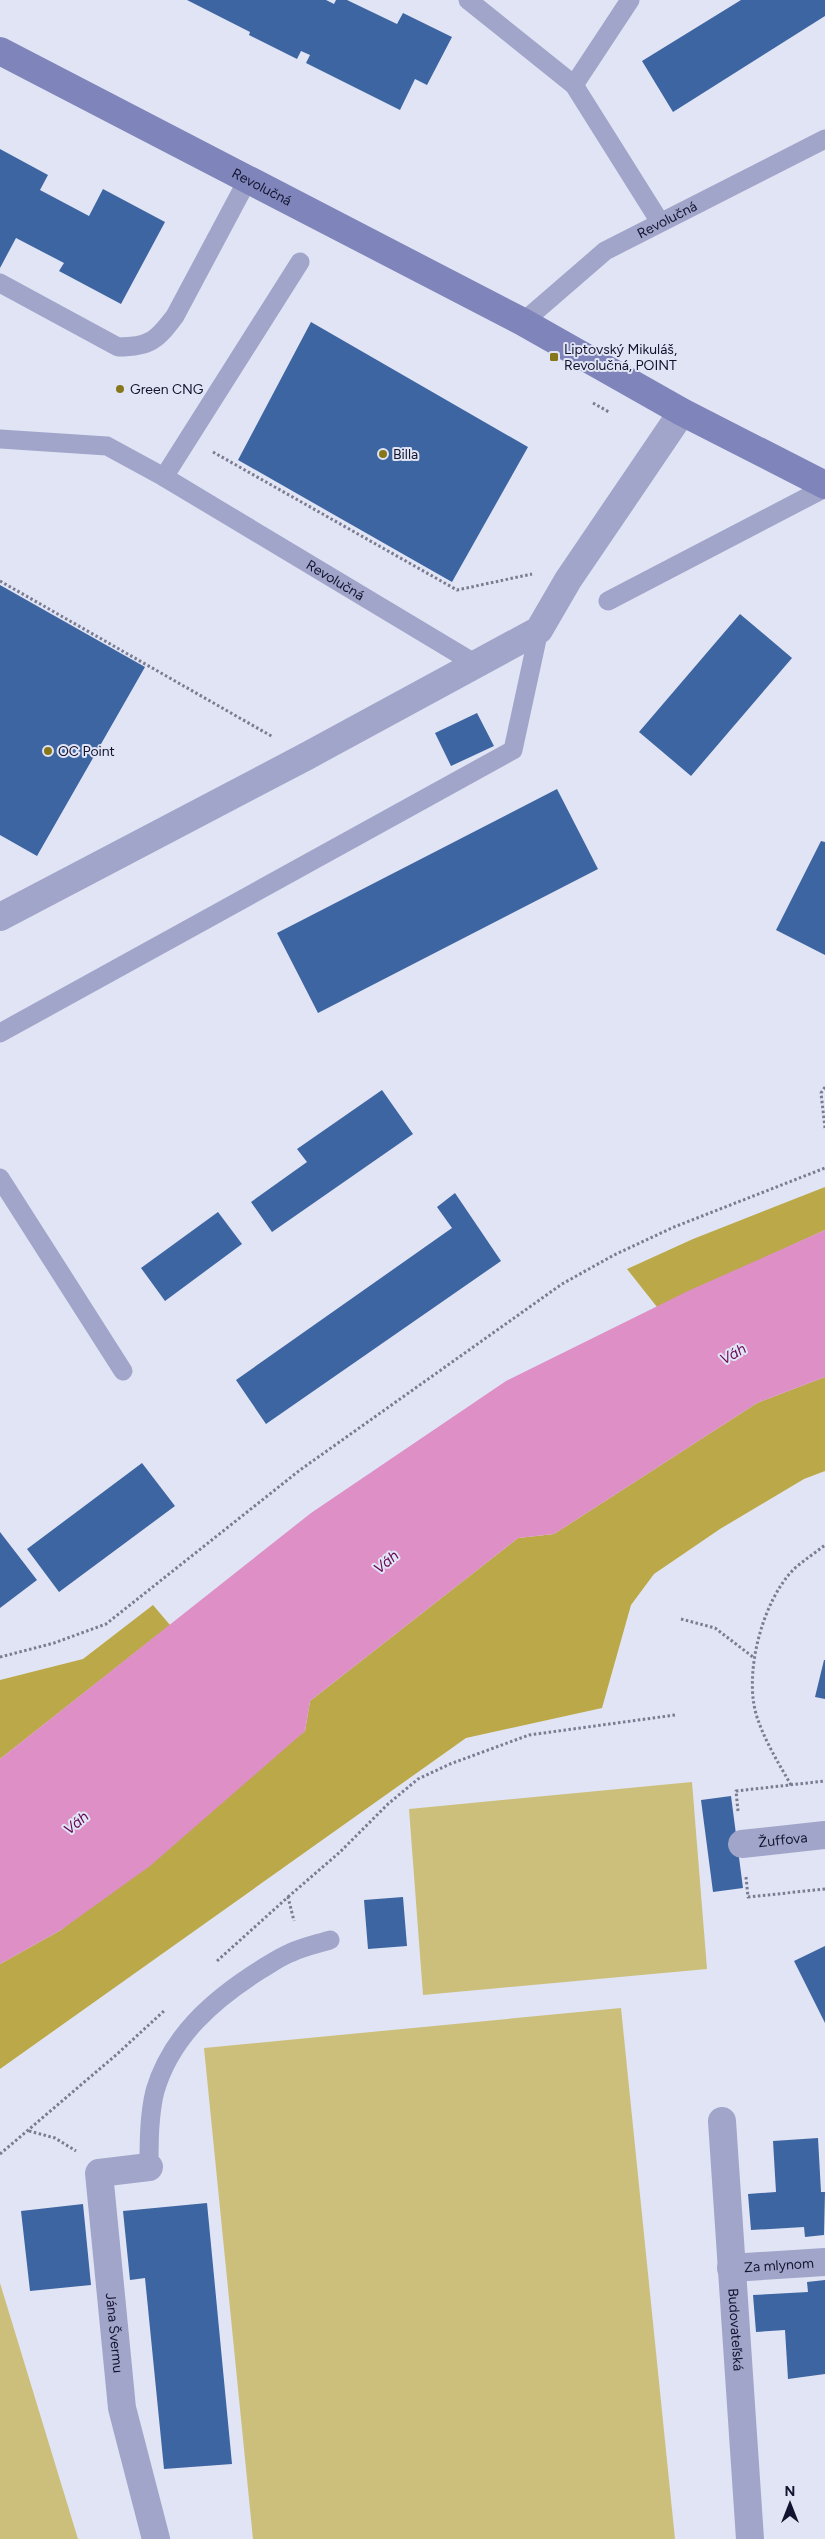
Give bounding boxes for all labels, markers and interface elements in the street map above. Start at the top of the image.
street label: Revolučná [229,164,295,209]
street label: Revolučná [634,197,700,242]
place label: Liptovský Mikuláš, Revolučná, POINT [564,341,677,374]
marker: Liptovský Mikuláš, Revolučná, POINT [548,351,560,363]
place label: Green CNG [130,381,204,398]
marker: Green CNG [114,383,126,395]
place label: Billa [393,446,418,463]
marker: Billa [377,448,389,460]
street label: Revolučná [303,556,368,604]
place label: OC Point [58,743,115,760]
marker: OC Point [42,745,54,757]
water label: Váh [717,1339,749,1369]
water label: Váh [370,1546,402,1578]
water label: Váh [60,1807,92,1839]
street label: Žuffova [757,1828,808,1851]
street label: Za mlynom [744,2254,814,2276]
street label: Budovateľská [725,2287,747,2372]
street label: Jána Švermu [102,2292,127,2374]
north arrow [765,2479,815,2529]
text: N [785,2483,795,2500]

